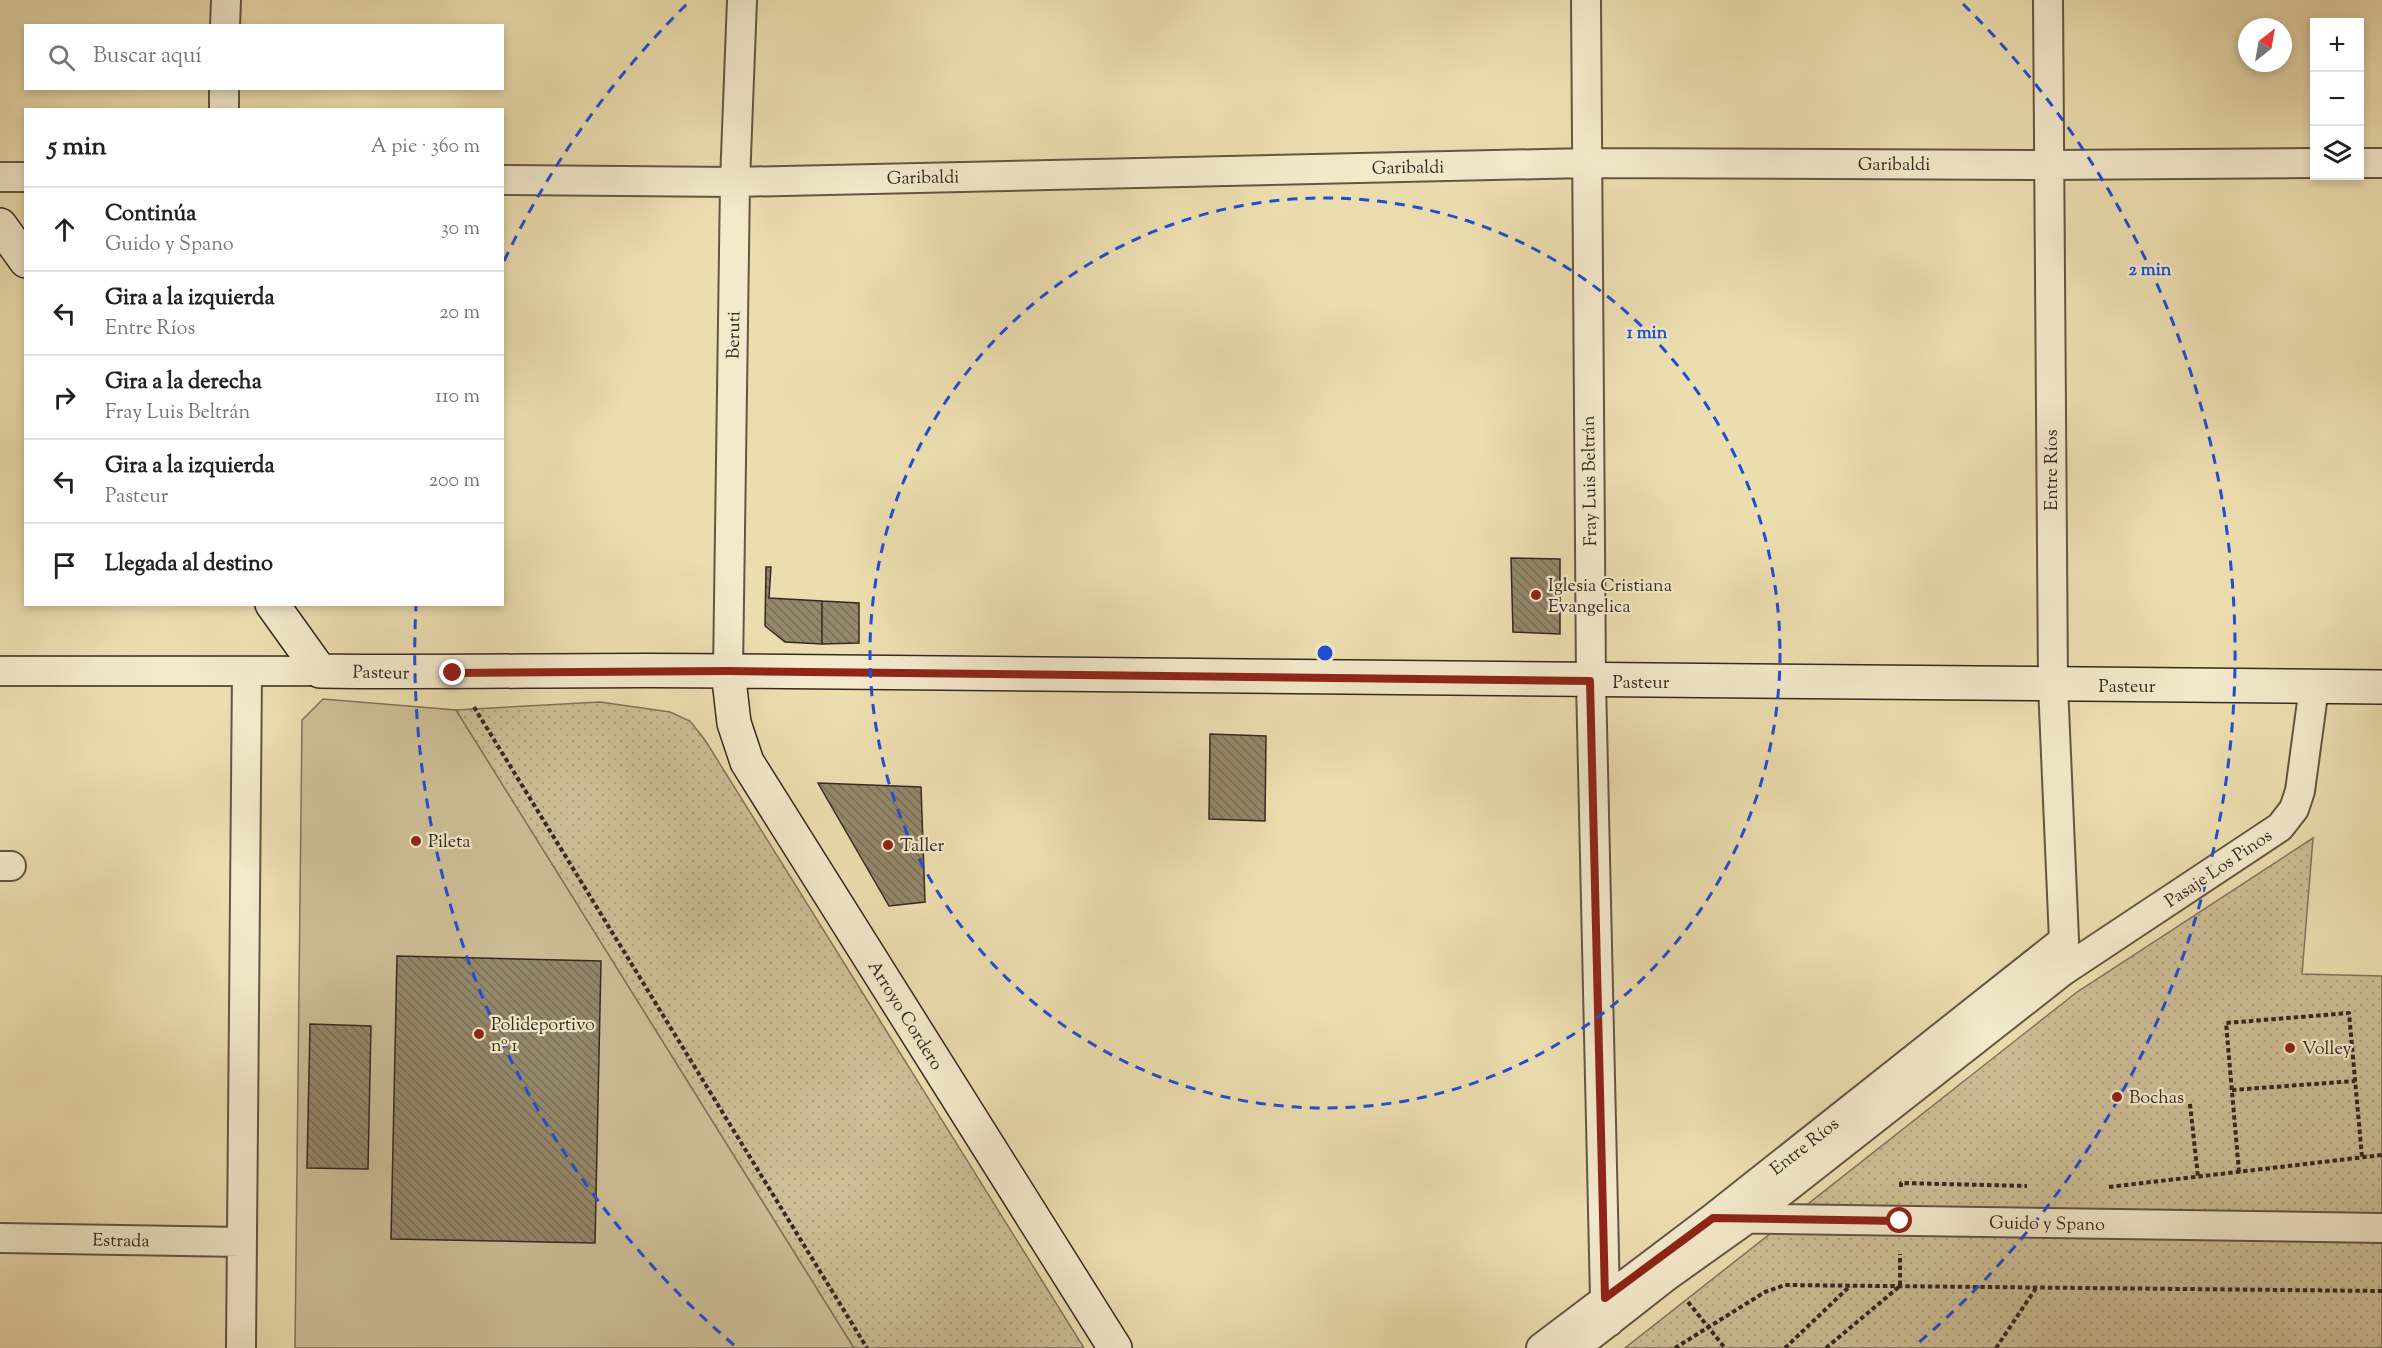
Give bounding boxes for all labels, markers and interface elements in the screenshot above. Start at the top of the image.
north arrow [2238,18,2292,72]
map controls [2310,18,2364,180]
button: + [2310,18,2364,72]
search box [24,24,504,90]
icon: search [45,41,78,74]
text: Buscar aquí [93,41,202,73]
button: − [2310,72,2364,126]
button: layers [2310,126,2364,180]
text: 5 min [48,129,107,166]
text: A pie · 360 m [371,133,480,162]
street label: Garibaldi [1858,153,1930,179]
street label: Garibaldi [1371,155,1445,183]
street label: Garibaldi [886,165,960,193]
text: Continúa [105,199,196,231]
icon: ahead [48,213,81,246]
text: 30 m [441,215,480,244]
text: Guido y Spano [105,231,234,260]
text: 2 min [2129,258,2172,284]
text: Gira a la izquierda [105,283,275,315]
icon: left [48,297,81,330]
text: 20 m [439,299,480,328]
street label: Beruti [722,311,748,359]
text: Entre Ríos [105,315,195,344]
text: 1 min [1627,321,1668,347]
text: Gira a la derecha [105,367,262,399]
icon: right [48,381,81,414]
text: 110 m [435,383,480,412]
text: Fray Luis Beltrán [105,399,250,428]
street label: Fray Luis Beltrán [1577,415,1605,547]
street label: Entre Ríos [2040,429,2066,511]
text: Gira a la izquierda [105,451,275,483]
icon: left [48,465,81,498]
text: 200 m [429,467,480,496]
text: Pasteur [105,483,168,512]
icon: arrive [48,549,81,582]
text: Llegada al destino [105,549,273,581]
place label: Iglesia Cristiana Evangelica [1548,574,1672,621]
marker: Iglesia Cristiana Evangelica [1529,588,1543,602]
centre of rings [1315,643,1335,663]
route end [439,659,465,685]
street label: Pasteur [352,661,410,687]
street label: Pasteur [1613,671,1670,697]
street label: Pasteur [2099,675,2156,701]
street label: Pasaje Los Pinos [2160,824,2278,915]
place label: Pileta [428,830,471,856]
marker: Pileta [409,834,423,848]
place label: Taller [900,834,945,860]
marker: Taller [881,838,895,852]
street label: Arroyo Cordero [860,956,949,1076]
place label: Polideportivo nº 1 [491,1013,595,1060]
marker: Polideportivo nº 1 [472,1027,486,1041]
place label: Volley [2302,1037,2351,1063]
marker: Volley [2283,1041,2297,1055]
place label: Bochas [2129,1086,2184,1112]
marker: Bochas [2110,1090,2124,1104]
street label: Entre Ríos [1765,1112,1845,1183]
route start [1886,1207,1912,1233]
street label: Guido y Spano [1989,1211,2105,1239]
street label: Estrada [92,1229,150,1255]

